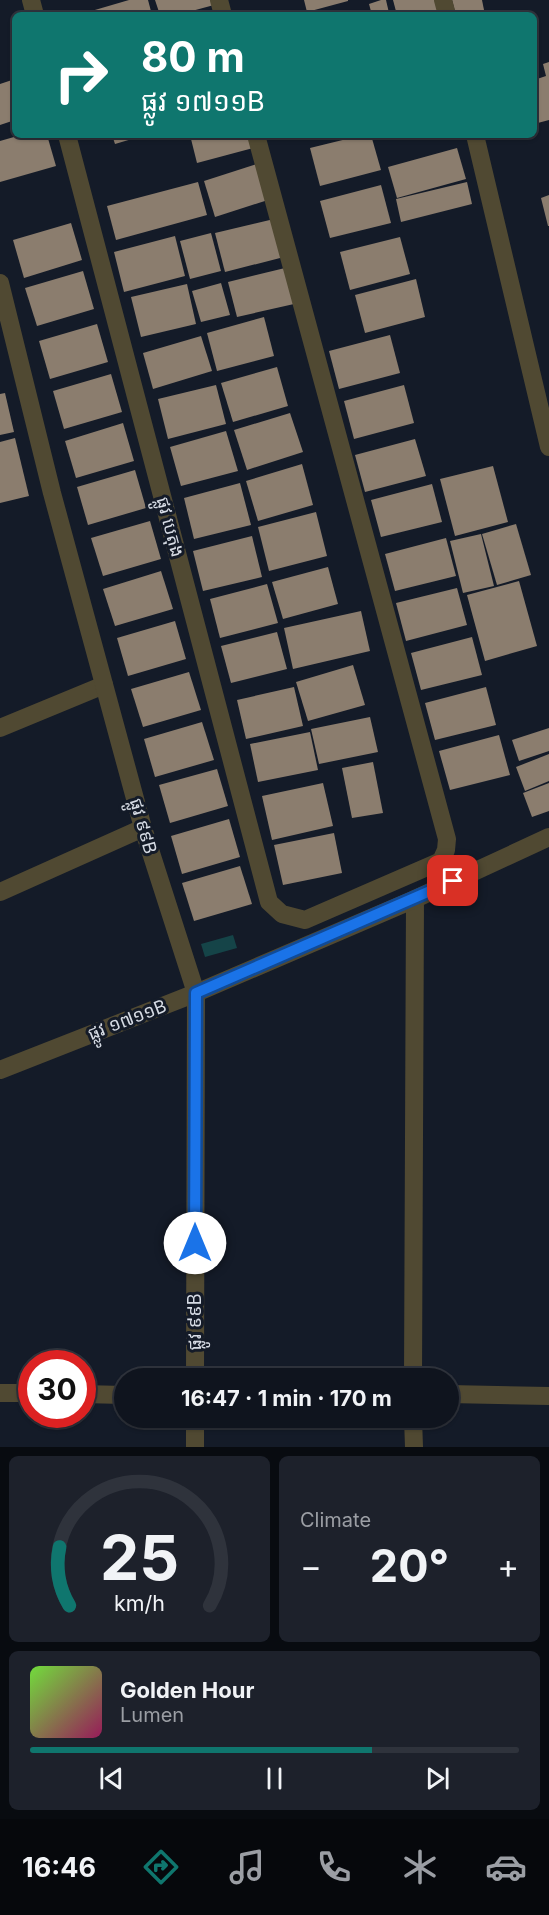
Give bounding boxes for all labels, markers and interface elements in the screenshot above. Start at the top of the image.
text: 80 m [141,31,245,82]
icon: right [42,36,120,114]
text: ផ្លូវ ១៧១១B [141,85,265,118]
street label: ផ្លូវ បេតុង [146,494,189,561]
street label: ផ្លូវ ៩៩B [119,796,161,858]
pin [427,855,478,906]
icon: arrive [436,864,469,897]
street label: ផ្លូវ ១៧១១B [85,995,171,1050]
position arrow [163,1211,227,1275]
street label: ផ្លូវ ៩៩B [184,1294,211,1351]
speed limit sign: 30 [18,1350,96,1428]
text: 16:47 · 1 min · 170 m [181,1385,392,1411]
text: Climate [300,1508,371,1532]
text: 25 [100,1520,179,1595]
text: 20° [370,1538,449,1593]
text: − [300,1546,322,1586]
text: + [497,1546,519,1586]
text: km/h [114,1590,165,1616]
text: Golden Hour [120,1677,254,1703]
text: Lumen [120,1703,184,1727]
icon: previous [95,1762,128,1795]
icon: pause [258,1762,291,1795]
icon: next [421,1762,454,1795]
icon: directions [140,1846,182,1888]
icon: music [226,1846,268,1888]
icon: phone [313,1846,355,1888]
icon: climate [399,1846,441,1888]
icon: car [485,1846,527,1888]
text: 16:46 [22,1851,96,1884]

